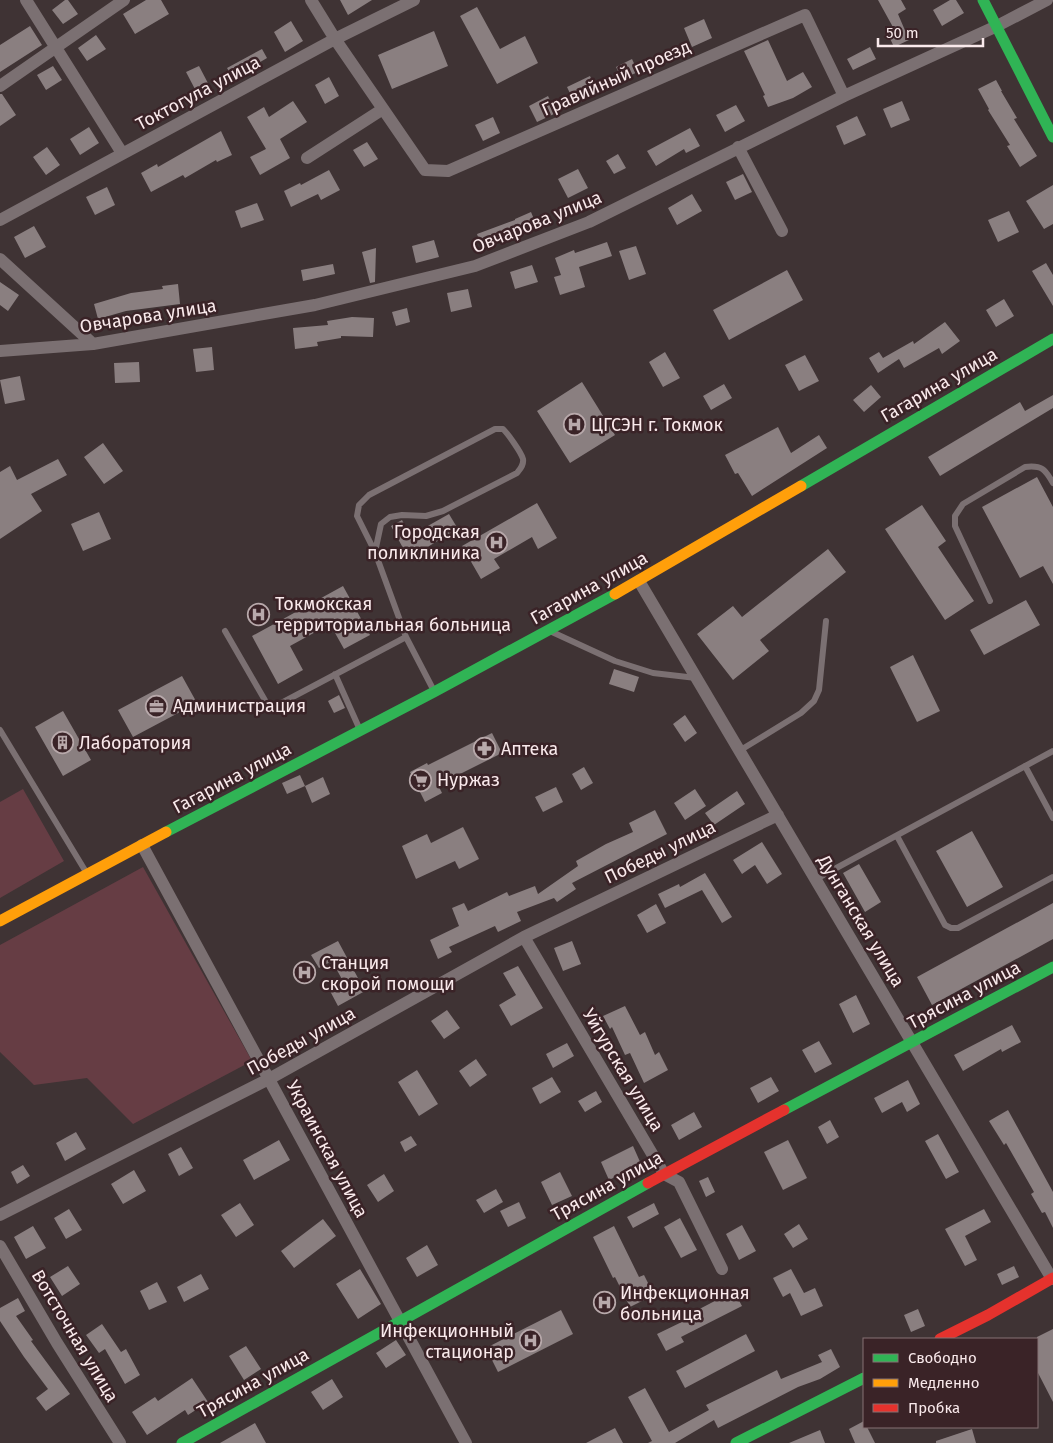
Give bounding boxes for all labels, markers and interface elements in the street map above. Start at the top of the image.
scale bar [878,15,983,47]
text: 50 m [886,24,919,42]
street label: Гравийный проезд [538,35,694,121]
street label: Токтогула улица [132,51,264,135]
street label: Овчарова улица [469,186,605,258]
street label: Овчарова улица [78,294,218,338]
street label: Гагарина улица [877,343,1001,427]
hospital icon: ЦГСЭН г. Токмок [563,413,587,437]
place label: ЦГСЭН г. Токмок [591,414,724,436]
place label: Городская поликлиника [367,521,480,564]
hospital icon: Городская поликлиника [484,530,508,554]
street label: Гагарина улица [526,547,652,629]
place label: Токмокская территориальная больница [275,593,511,636]
hospital icon: Токмокская территориальная больница [247,602,271,626]
office icon: Администрация [145,694,169,718]
place label: Администрация [173,695,306,717]
building icon: Лаборатория [51,731,75,755]
place label: Лаборатория [79,732,191,754]
pharmacy icon: Аптека [473,737,497,761]
street label: Гагарина улица [169,738,295,818]
place label: Аптека [501,738,558,760]
supermarket icon: Нуржаз [409,768,433,792]
place label: Нуржаз [437,769,500,791]
street label: Победы улица [601,816,719,888]
street label: Дунганская улица [812,850,909,991]
place label: Станция скорой помощи [321,952,455,995]
street label: Трясина улица [904,956,1024,1034]
hospital icon: Станция скорой помощи [293,961,317,985]
street label: Победы улица [243,1002,359,1080]
street label: Уйгурская улица [578,1005,668,1135]
street label: Украинская улица [281,1076,373,1222]
street label: Трясина улица [547,1146,667,1226]
street label: Вотсточная улица [27,1266,123,1406]
place label: Инфекционная больница [620,1282,750,1325]
hospital icon: Инфекционная больница [592,1291,616,1315]
place label: Инфекционный стационар [380,1320,514,1363]
hospital icon: Инфекционный стационар [518,1329,542,1353]
legend [863,1338,1038,1428]
street label: Трясина улица [193,1343,313,1423]
text: Свободно [908,1349,977,1367]
text: Медленно [908,1374,980,1392]
text: Пробка [908,1399,960,1417]

